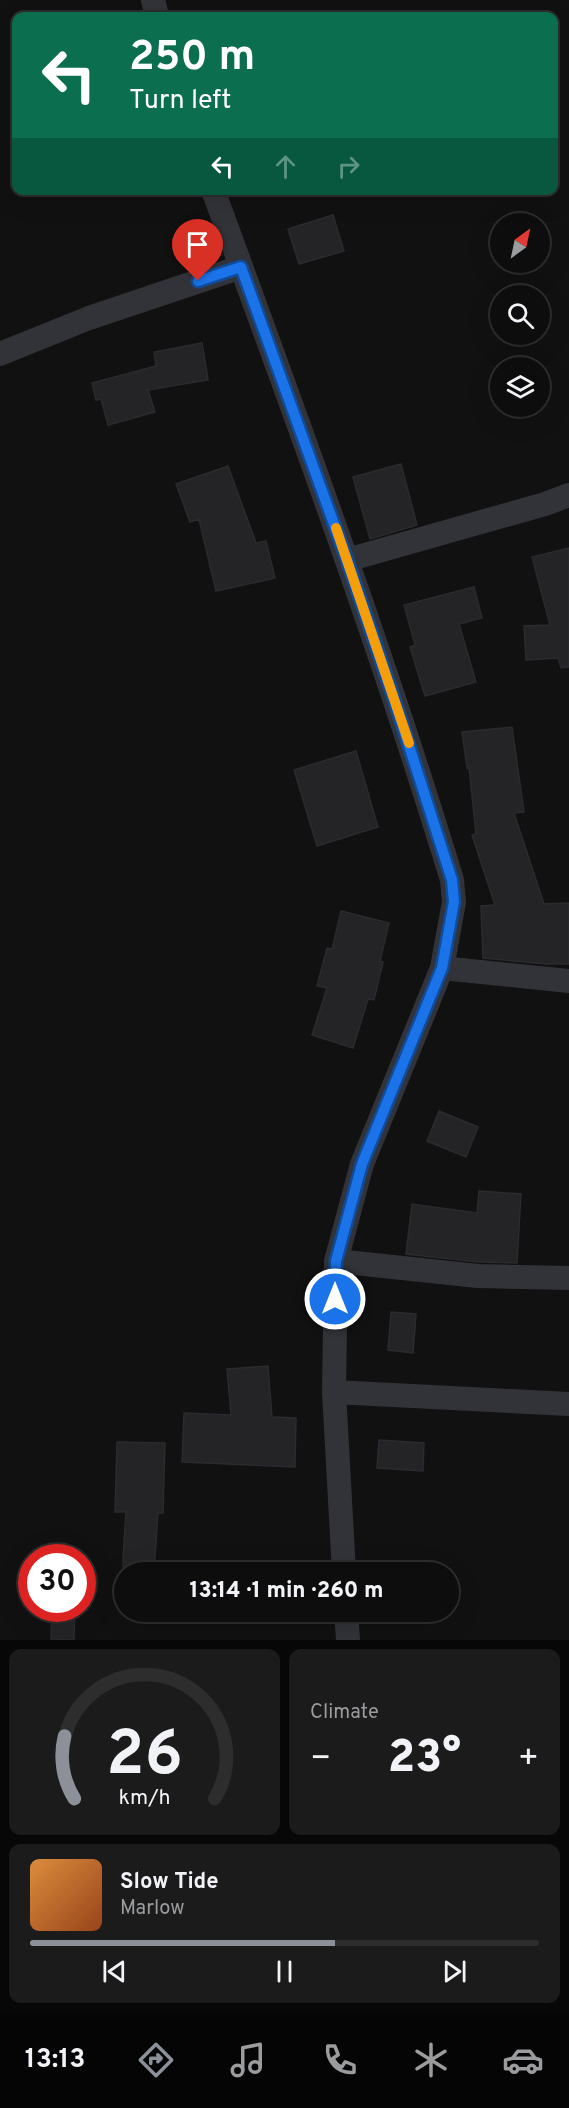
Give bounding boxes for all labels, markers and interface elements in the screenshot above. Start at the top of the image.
text: 250 m [129,32,255,85]
icon: left [30,36,108,114]
text: Turn left [129,84,231,118]
icon: left [206,150,239,183]
icon: ahead [269,150,302,183]
icon: right [332,150,365,183]
north arrow [490,213,550,273]
map controls [490,213,550,417]
pin [172,219,223,281]
icon: arrive [181,228,214,261]
button: search [490,285,550,345]
button: layers [490,357,550,417]
position arrow [303,1267,367,1331]
speed limit sign: 30 [18,1544,96,1622]
text: 13:14 · 1 min · 260 m [189,1578,384,1605]
text: Climate [310,1700,379,1726]
text: 26 [106,1718,183,1797]
text: 23° [388,1731,461,1788]
text: − [310,1739,331,1781]
text: + [518,1739,539,1781]
text: km/h [118,1785,171,1812]
text: Slow Tide [120,1869,219,1896]
text: Marlow [120,1896,184,1922]
icon: previous [98,1955,131,1988]
icon: pause [268,1955,301,1988]
icon: next [438,1955,471,1988]
icon: directions [135,2039,177,2081]
icon: music [227,2039,269,2081]
icon: phone [319,2039,361,2081]
icon: climate [410,2039,452,2081]
icon: car [502,2039,544,2081]
text: 13:13 [25,2043,85,2077]

